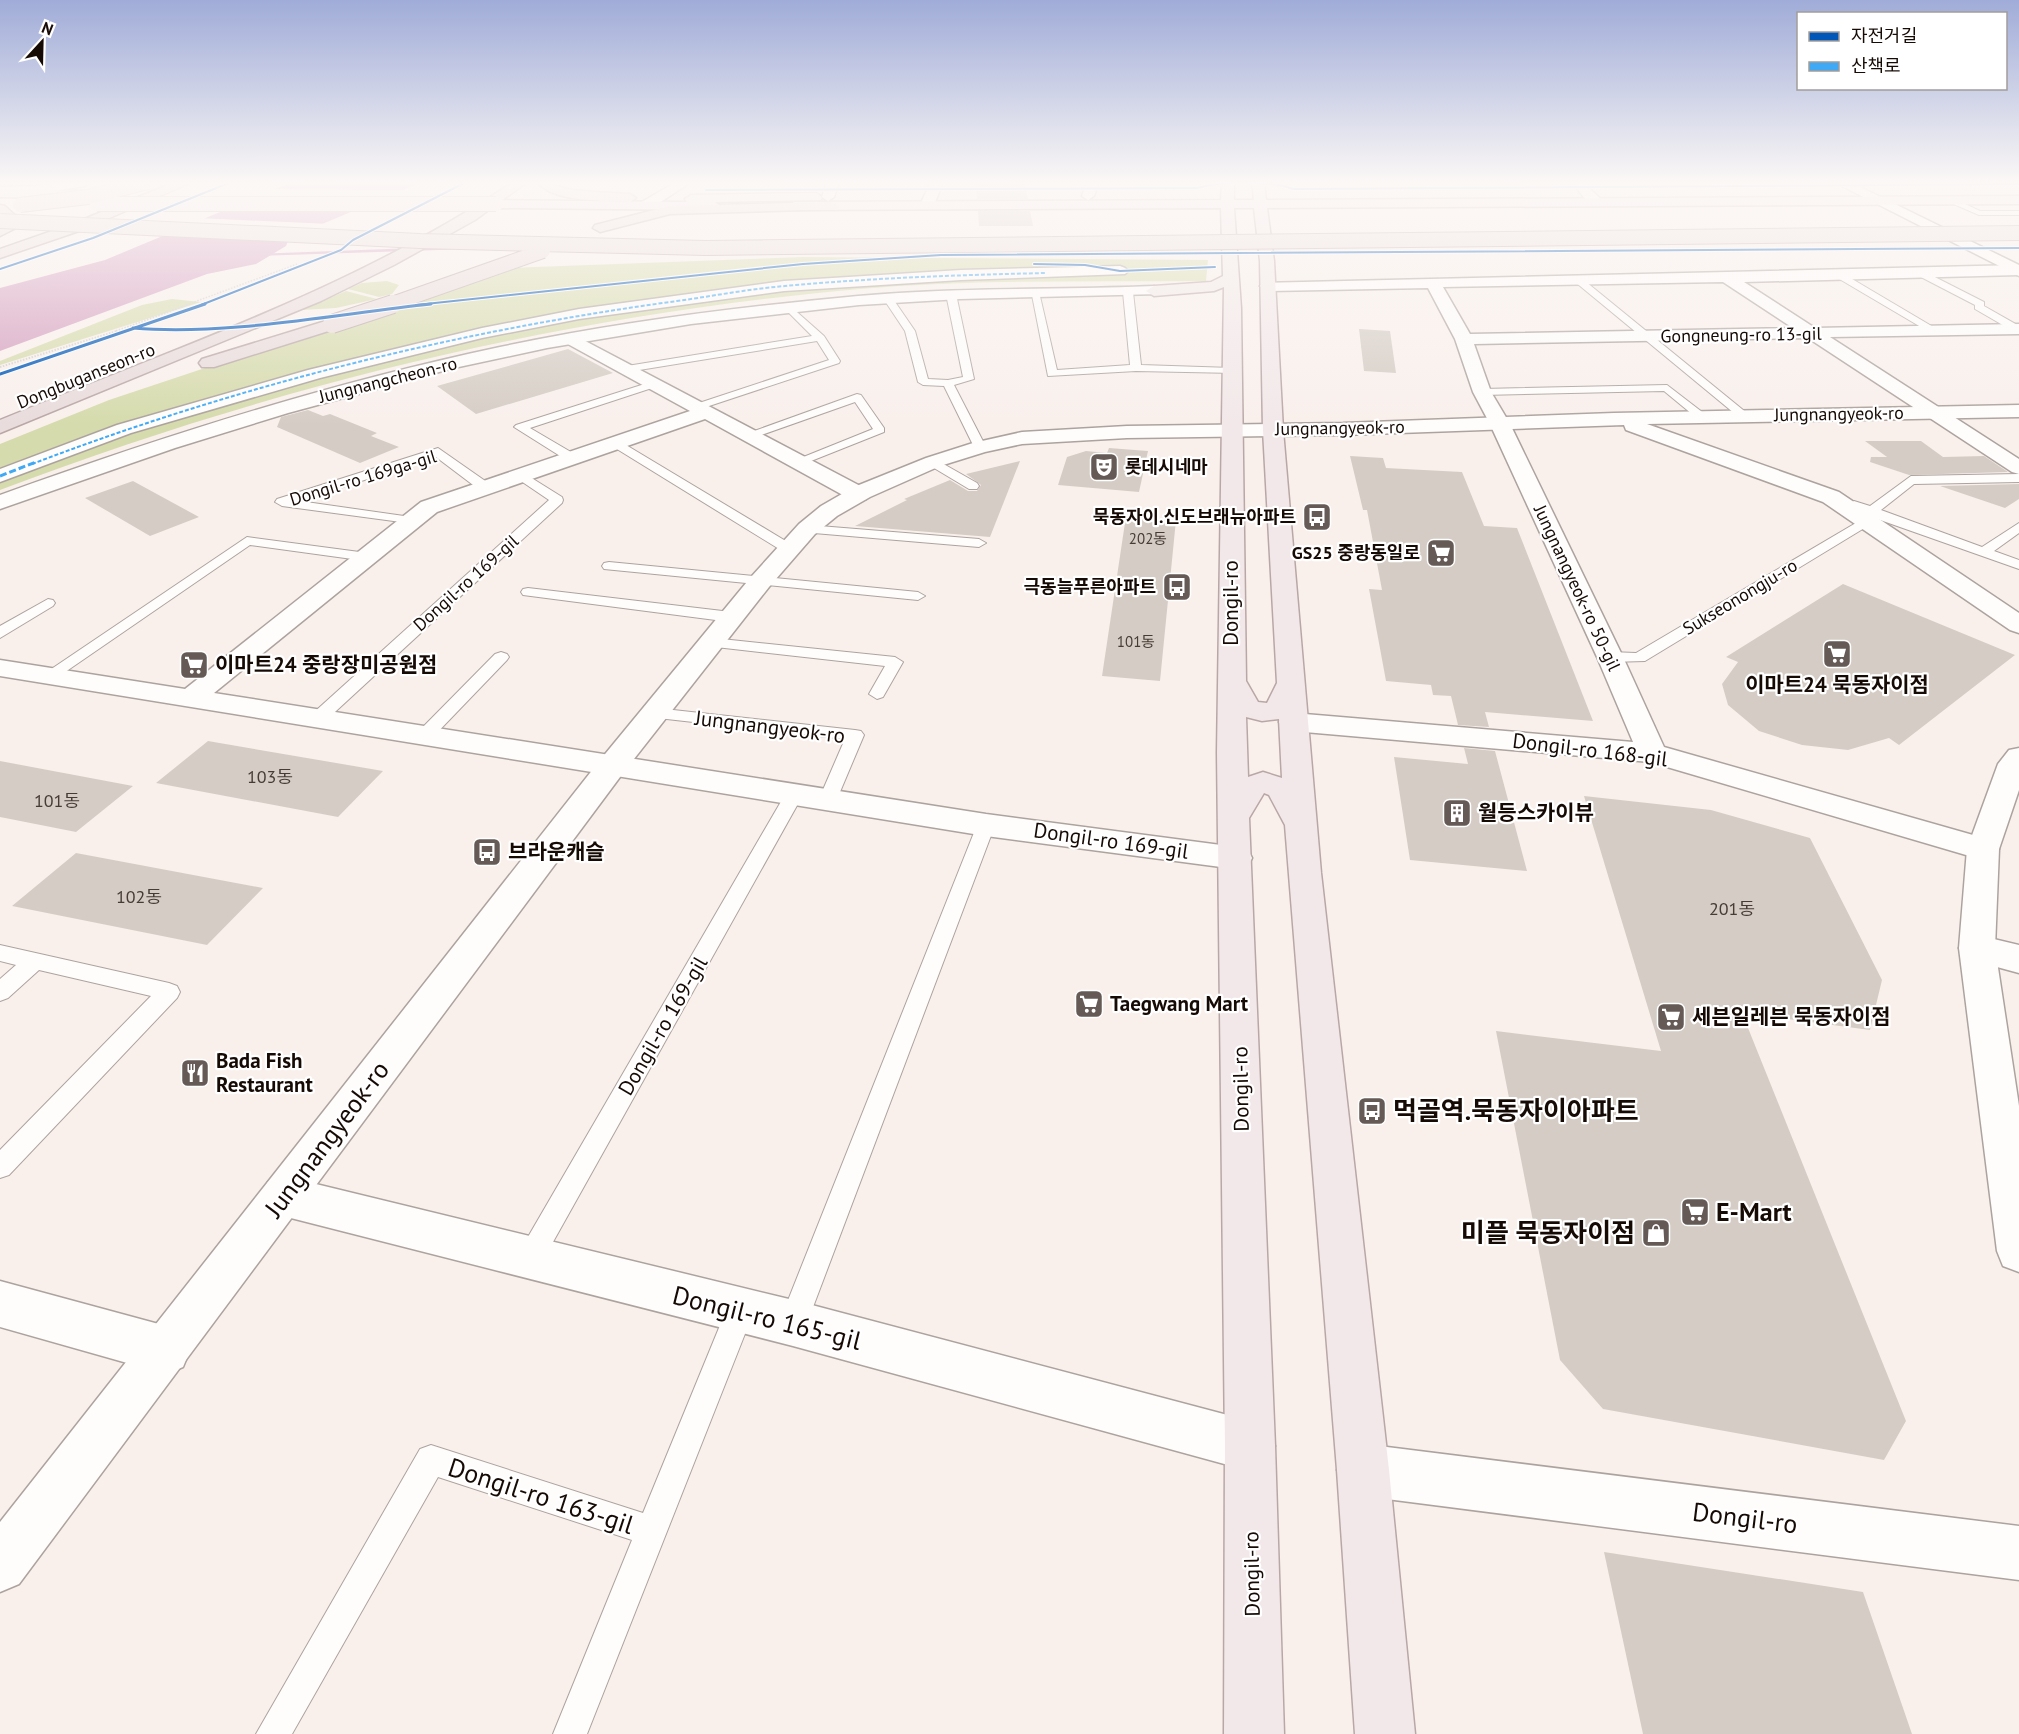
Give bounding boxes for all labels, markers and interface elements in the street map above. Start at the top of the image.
north arrow [12,12,72,72]
legend [1797,12,2007,90]
text: N [39,17,56,39]
text: 자전거길 [1851,24,1917,47]
text: 산책로 [1851,54,1901,77]
street label: Gongneung-ro 13-gil [1660,322,1823,347]
street label: Dongbuganseon-ro [13,337,158,414]
street label: Jungnangcheon-ro [316,351,459,408]
street label: Jungnangyeok-ro [1773,401,1904,426]
street label: Jungnangyeok-ro [1274,415,1405,440]
street label: Dongil-ro 169ga-gil [287,444,440,511]
theatre icon: 롯데시네마 [1088,451,1120,483]
place label: 롯데시네마 [1125,455,1208,478]
street label: Jungnangyeok-ro 50-gil [1529,500,1626,675]
bus stop icon: 묵동자이.신도브래뉴아파트 [1301,501,1333,533]
place label: 묵동자이.신도브래뉴아파트 [1093,505,1296,528]
street label: Dongil-ro 169-gil [408,529,524,636]
house number: 202동 [1129,529,1167,548]
supermarket icon: GS25 중랑동일로 [1425,537,1457,569]
place label: GS25 중랑동일로 [1292,541,1420,564]
street label: Sukseonongju-ro [1678,553,1801,640]
street label: Dongil-ro [1217,560,1244,646]
bus stop icon: 극동늘푸른아파트 [1161,571,1193,603]
place label: 극동늘푸른아파트 [1024,575,1156,598]
house number: 101동 [1117,632,1155,651]
supermarket icon: 이마트24 묵동자이점 [1821,638,1853,670]
supermarket icon: 이마트24 중랑장미공원점 [178,649,210,681]
place label: 이마트24 중랑장미공원점 [215,651,437,678]
place label: 이마트24 묵동자이점 [1745,671,1929,698]
street label: Jungnangyeok-ro [692,704,847,749]
street label: Dongil-ro 168-gil [1511,727,1669,772]
house number: 103동 [247,765,293,788]
house number: 101동 [34,789,80,812]
building icon: 월등스카이뷰 [1441,797,1473,829]
place label: 월등스카이뷰 [1478,799,1594,826]
street label: Dongil-ro 169-gil [1032,816,1190,865]
bus stop icon: 브라운캐슬 [471,836,503,868]
place label: 브라운캐슬 [508,838,605,865]
house number: 102동 [116,885,162,908]
house number: 201동 [1709,897,1755,920]
street label: Dongil-ro 169-gil [612,951,713,1100]
supermarket icon: Taegwang Mart [1073,988,1105,1020]
place label: Taegwang Mart [1110,990,1249,1017]
supermarket icon: 세븐일레븐 묵동자이점 [1655,1001,1687,1033]
place label: 세븐일레븐 묵동자이점 [1692,1003,1891,1030]
street label: Dongil-ro [1226,1046,1255,1132]
place label: Bada Fish Restaurant [216,1047,313,1098]
street label: Jungnangyeok-ro [257,1054,396,1224]
restaurant icon: Bada Fish Restaurant [179,1057,211,1089]
place label: 먹골역.묵동자이아파트 [1393,1094,1639,1127]
bus stop icon: 먹골역.묵동자이아파트 [1356,1095,1388,1127]
place label: E-Mart [1716,1195,1792,1228]
supermarket icon: E-Mart [1679,1196,1711,1228]
place label: 미플 묵동자이점 [1461,1216,1635,1249]
shop icon: 미플 묵동자이점 [1640,1217,1672,1249]
street label: Dongil-ro 165-gil [669,1278,865,1357]
street label: Dongil-ro 163-gil [444,1450,638,1541]
street label: Dongil-ro [1691,1495,1800,1540]
street label: Dongil-ro [1237,1531,1266,1617]

